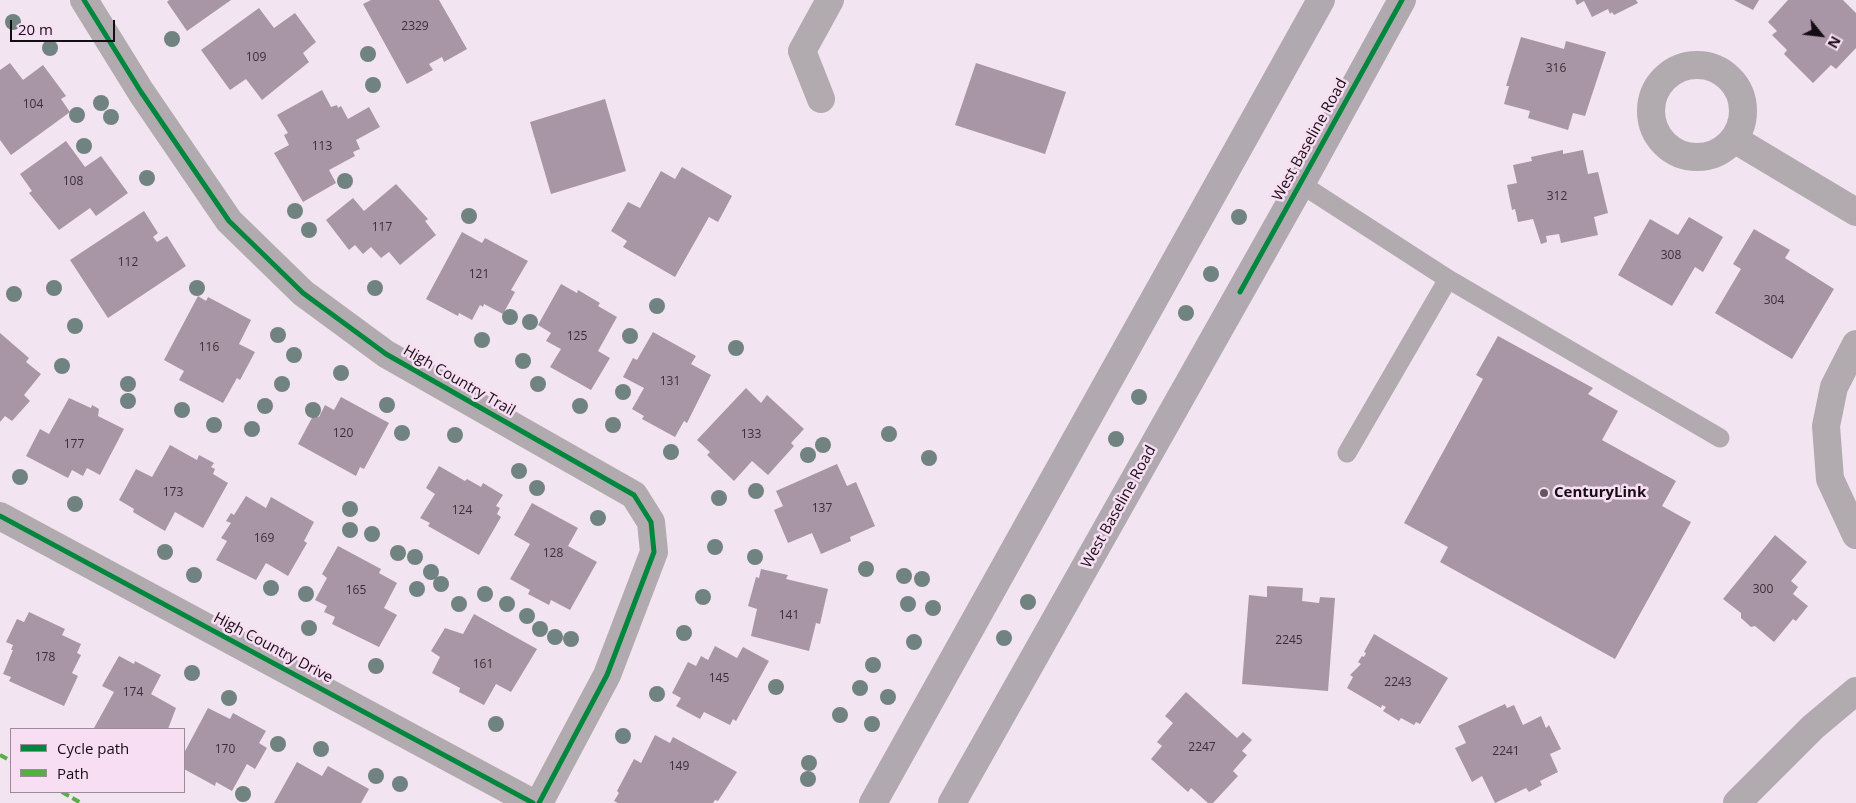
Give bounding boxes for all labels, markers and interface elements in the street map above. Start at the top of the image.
scale bar [12,10,118,42]
north arrow [1796,10,1846,60]
text: 20 m [18,19,53,39]
house number: 2329 [401,20,429,34]
text: N [1823,33,1846,52]
house number: 109 [246,51,266,65]
house number: 316 [1546,62,1566,76]
street label: West Baseline Road [1269,76,1351,204]
house number: 104 [23,98,43,112]
house number: 113 [312,140,332,154]
house number: 108 [63,175,83,189]
house number: 312 [1547,190,1567,204]
house number: 117 [372,221,392,235]
house number: 308 [1661,249,1681,263]
house number: 112 [118,256,138,270]
house number: 121 [469,268,489,282]
house number: 304 [1764,294,1784,308]
house number: 125 [567,330,587,344]
house number: 116 [199,341,219,355]
street label: High Country Trail [400,342,518,420]
house number: 131 [660,375,680,389]
house number: 120 [333,427,353,441]
house number: 133 [741,428,761,442]
house number: 177 [64,438,84,452]
street label: West Baseline Road [1078,443,1160,571]
place label: CenturyLink [1554,484,1646,502]
house number: 173 [163,486,183,500]
marker: CenturyLink [1538,487,1550,499]
house number: 137 [812,502,832,516]
house number: 124 [452,504,472,518]
house number: 169 [254,532,274,546]
house number: 128 [543,547,563,561]
house number: 300 [1753,583,1773,597]
house number: 165 [346,584,366,598]
street label: High Country Drive [210,609,336,687]
house number: 141 [779,609,799,623]
house number: 2245 [1275,634,1303,648]
house number: 178 [35,651,55,665]
house number: 161 [473,658,493,672]
house number: 145 [709,672,729,686]
house number: 2243 [1384,676,1412,690]
house number: 174 [123,686,143,700]
legend [10,728,185,793]
text: Cycle path [57,738,129,758]
house number: 2247 [1188,741,1216,755]
house number: 170 [215,743,235,757]
house number: 2241 [1492,745,1520,759]
house number: 149 [669,760,689,774]
text: Path [57,763,89,783]

